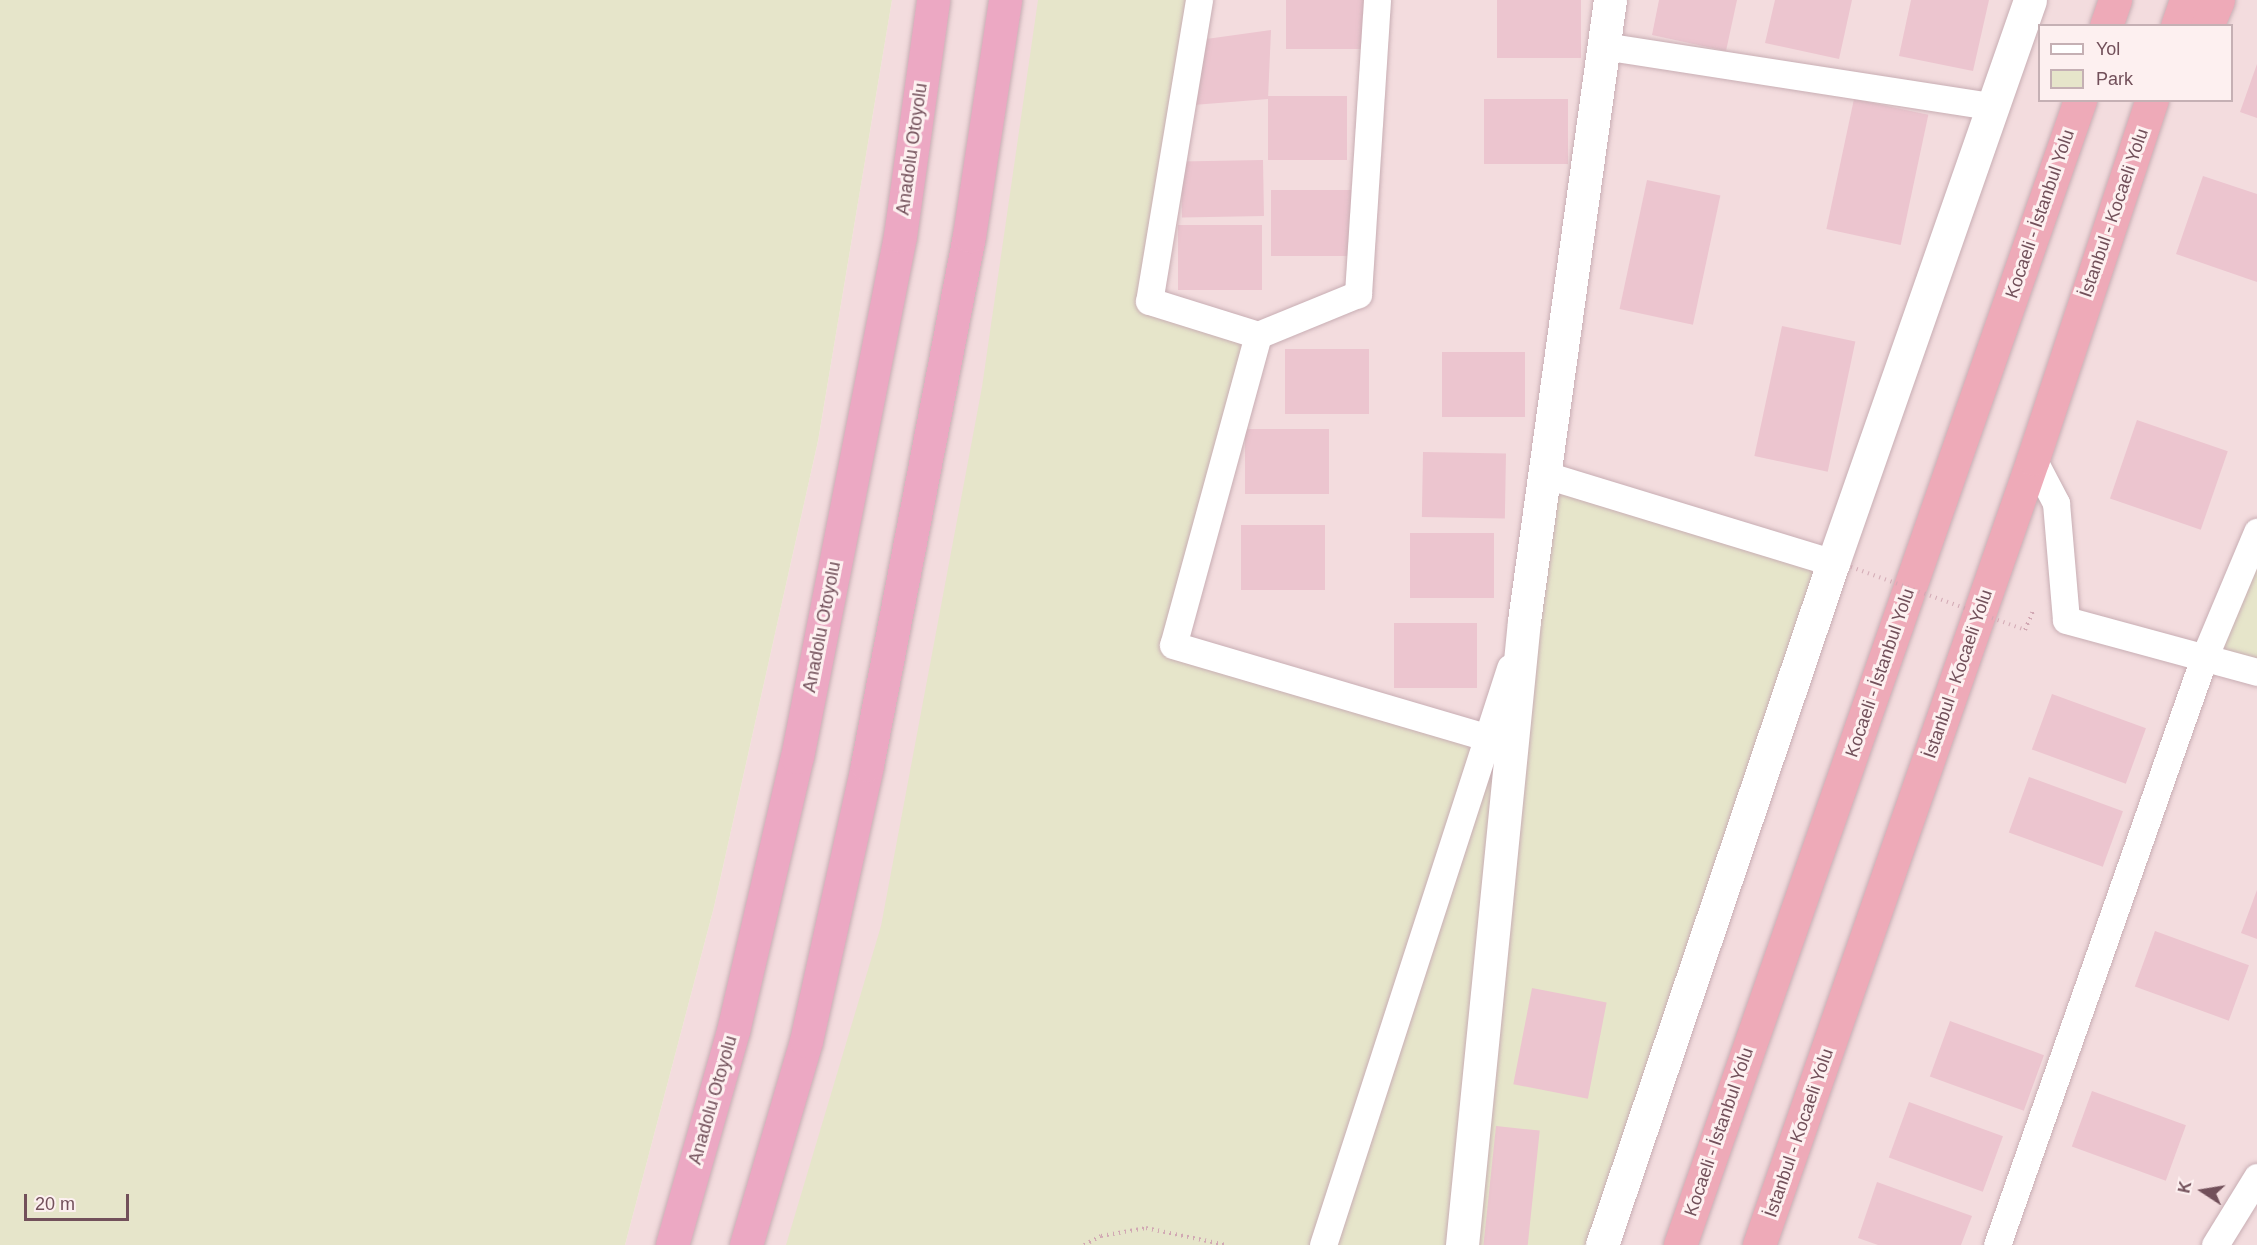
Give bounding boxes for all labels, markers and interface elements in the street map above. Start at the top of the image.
legend [2038,24,2233,102]
text: Yol [2096,39,2120,59]
text: Park [2096,69,2133,89]
street label: Anadolu Otoyolu [892,82,932,216]
street label: İstanbul - Kocaeli Yolu [2075,126,2153,300]
street label: Kocaeli - İstanbul Yolu [2001,127,2079,301]
street label: Anadolu Otoyolu [799,560,845,694]
street label: Kocaeli - İstanbul Yolu [1841,586,1919,760]
street label: İstanbul - Kocaeli Yolu [1919,587,1997,761]
street label: Anadolu Otoyolu [684,1033,742,1167]
street label: Kocaeli - İstanbul Yolu [1680,1045,1758,1219]
street label: İstanbul - Kocaeli Yolu [1760,1046,1838,1220]
north arrow [2173,1161,2233,1221]
text: K [2175,1180,2194,1195]
scale bar [27,1182,132,1220]
text: 20 m [35,1194,75,1214]

